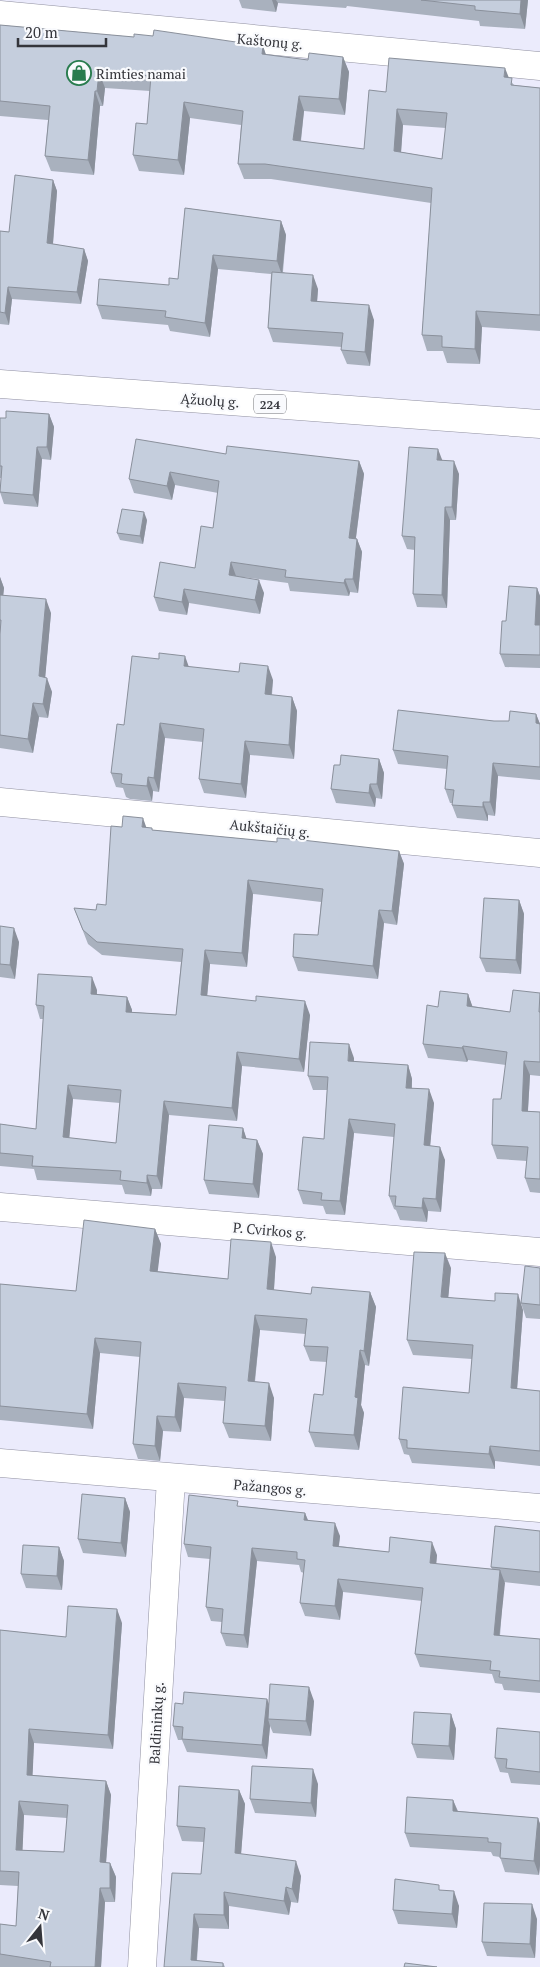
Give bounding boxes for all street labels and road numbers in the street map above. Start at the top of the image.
street label: Kaštonų g. [236,29,304,53]
street label: Ąžuolų g. [180,388,240,412]
road number: 224 [254,394,286,414]
street label: Aukštaičių g. [229,814,311,842]
street label: P. Cvirkos g. [232,1217,308,1243]
street label: Pažangos g. [233,1474,307,1500]
street label: Baldininkų g. [144,1681,168,1765]

